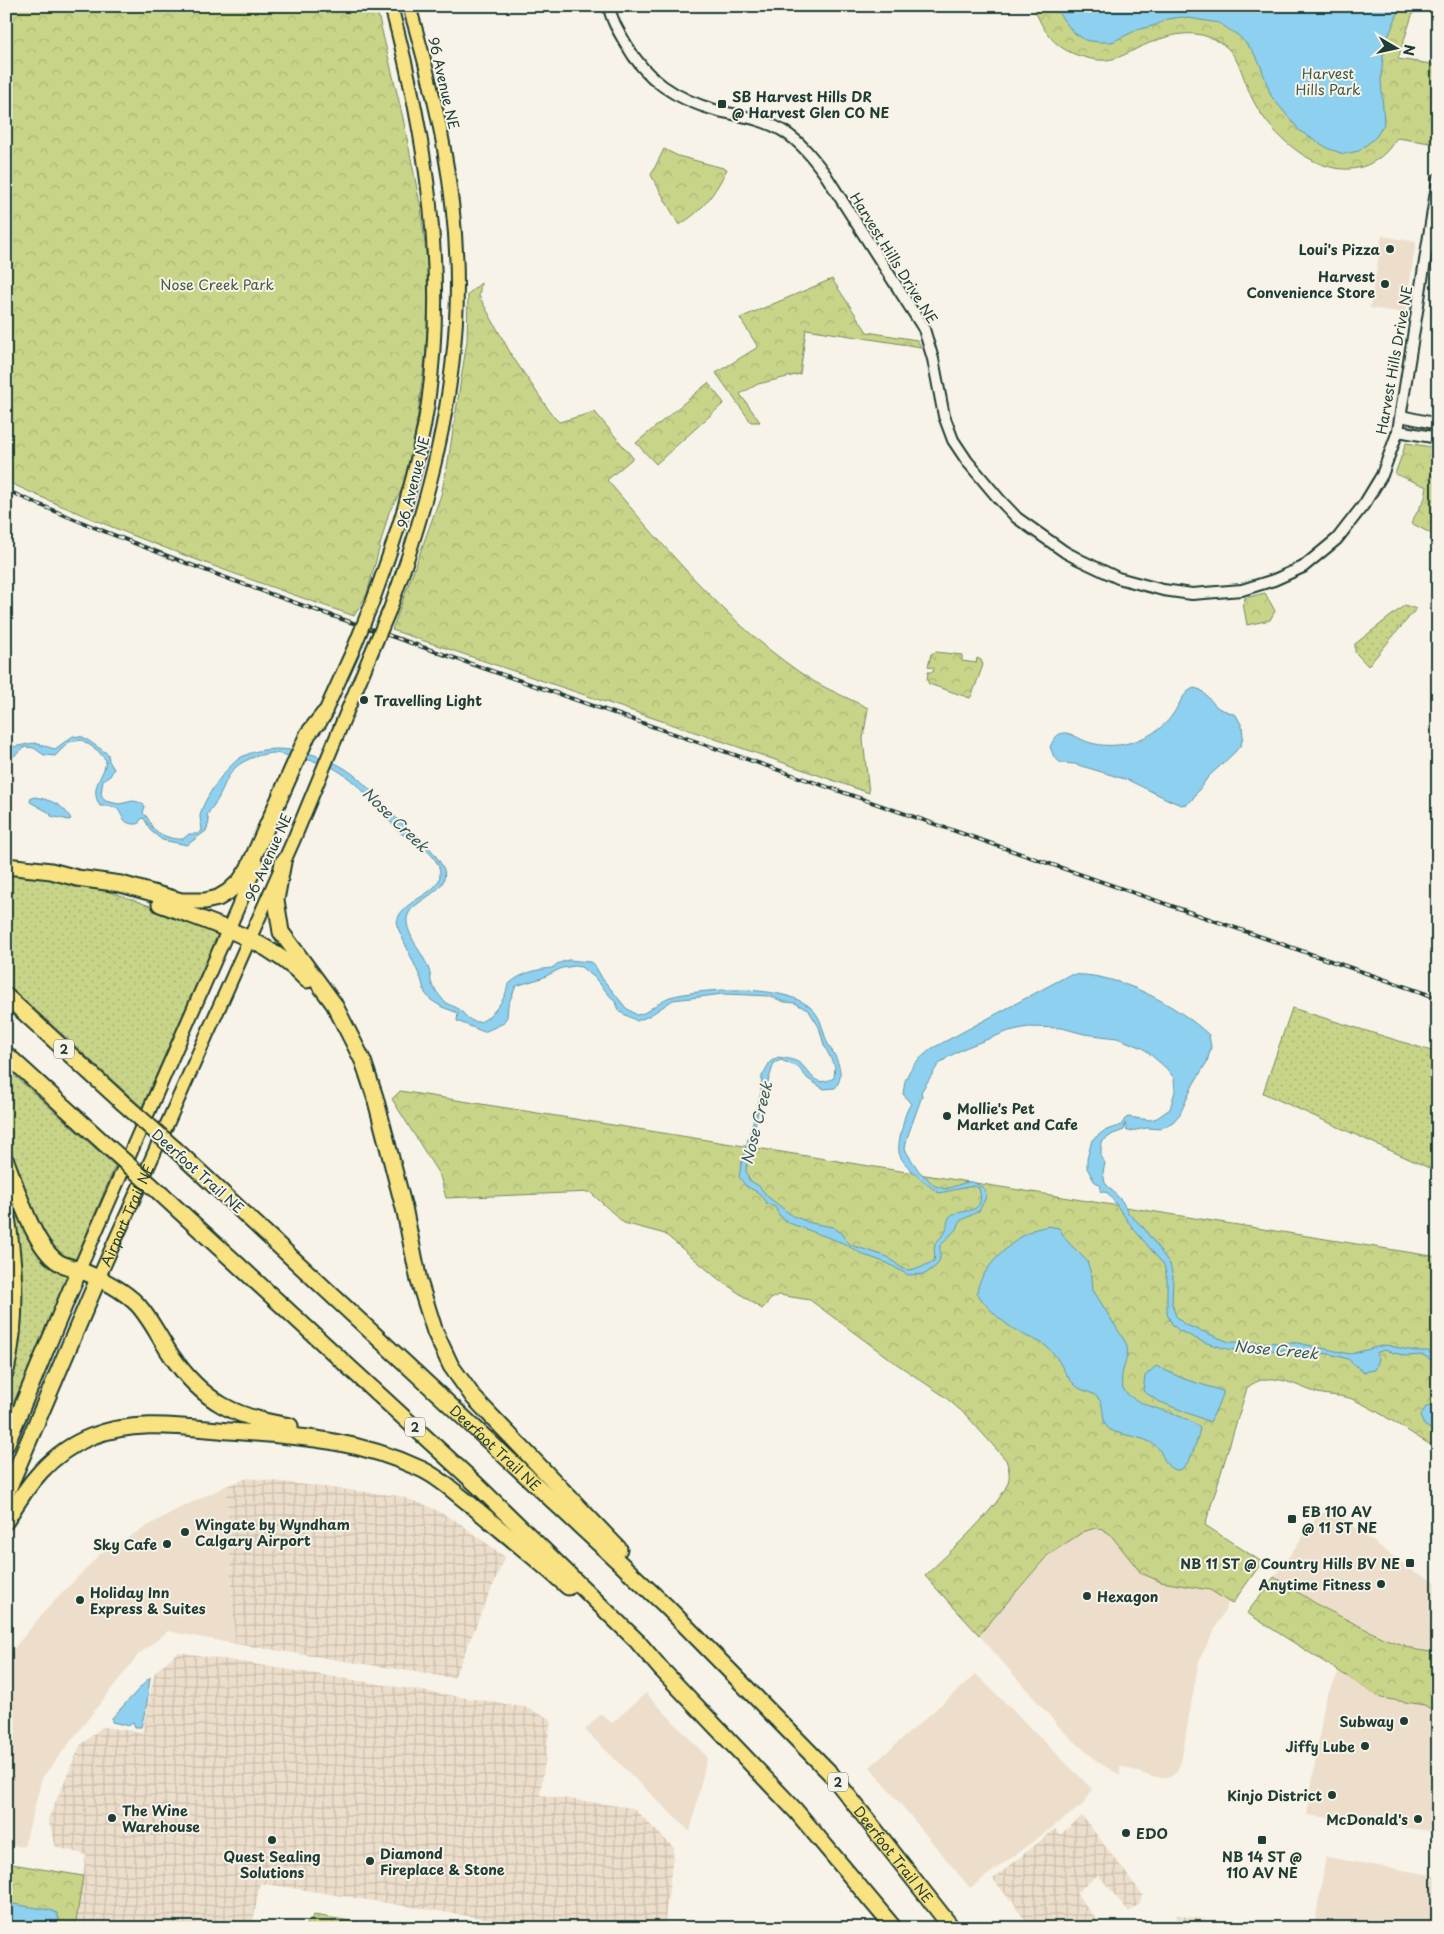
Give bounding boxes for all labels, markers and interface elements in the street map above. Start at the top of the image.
north arrow [1372,22,1422,72]
street label: 96 Avenue NE [423,35,465,131]
text: N [1398,43,1421,57]
park label: Harvest Hills Park [1296,63,1361,100]
place label: SB Harvest Hills DR @ Harvest Glen CO NE [732,86,889,123]
marker: SB Harvest Hills DR @ Harvest Glen CO NE [716,98,728,110]
street label: Harvest Hills Drive NE [845,188,943,328]
place label: Loui's Pizza [1299,239,1381,260]
marker: Loui's Pizza [1384,243,1396,255]
place label: Harvest Convenience Store [1246,266,1375,303]
park label: Nose Creek Park [160,274,274,295]
marker: Harvest Convenience Store [1379,278,1391,290]
street label: Harvest Hills Drive NE [1371,284,1417,436]
street label: 96 Avenue NE [391,434,435,530]
place label: Travelling Light [374,690,482,711]
marker: Travelling Light [358,694,370,706]
water label: Nose Creek [357,781,435,857]
street label: 96 Avenue NE [239,810,297,904]
road number: 2 [54,1040,74,1058]
water label: Nose Creek [735,1078,778,1167]
place label: Mollie's Pet Market and Cafe [957,1098,1078,1135]
marker: Mollie's Pet Market and Cafe [941,1110,953,1122]
street label: Deerfoot Trail NE [147,1124,249,1218]
street label: Airport Trail NE [95,1160,159,1269]
water label: Nose Creek [1233,1334,1320,1364]
street label: Deerfoot Trail NE [445,1400,546,1495]
road number: 2 [405,1418,425,1436]
place label: EB 110 AV @ 11 ST NE [1302,1501,1377,1538]
marker: EB 110 AV @ 11 ST NE [1286,1513,1298,1525]
place label: Wingate by Wyndham Calgary Airport [195,1514,350,1551]
marker: Wingate by Wyndham Calgary Airport [179,1526,191,1538]
place label: Sky Cafe [93,1534,157,1555]
marker: Sky Cafe [161,1538,173,1550]
place label: NB 11 ST @ Country Hills BV NE [1180,1553,1400,1574]
marker: NB 11 ST @ Country Hills BV NE [1404,1557,1416,1569]
place label: Anytime Fitness [1259,1574,1371,1595]
marker: Anytime Fitness [1375,1578,1387,1590]
place label: Holiday Inn Express & Suites [90,1582,206,1619]
place label: Hexagon [1097,1586,1158,1607]
marker: Hexagon [1081,1590,1093,1602]
marker: Holiday Inn Express & Suites [74,1594,86,1606]
place label: Subway [1339,1711,1394,1732]
marker: Subway [1398,1715,1410,1727]
place label: Jiffy Lube [1285,1736,1355,1757]
marker: Jiffy Lube [1359,1740,1371,1752]
road number: 2 [828,1772,848,1791]
place label: Kinjo District [1227,1785,1322,1806]
marker: Kinjo District [1326,1789,1338,1801]
place label: The Wine Warehouse [122,1800,200,1837]
street label: Deerfoot Trail NE [849,1801,939,1907]
place label: McDonald's [1326,1809,1408,1830]
marker: The Wine Warehouse [106,1812,118,1824]
marker: McDonald's [1412,1813,1424,1825]
place label: EDO [1136,1823,1168,1844]
marker: EDO [1120,1827,1132,1839]
marker: Quest Sealing Solutions [266,1834,278,1846]
marker: NB 14 ST @ 110 AV NE [1256,1834,1268,1846]
place label: Diamond Fireplace & Stone [380,1843,505,1880]
place label: Quest Sealing Solutions [223,1846,321,1883]
place label: NB 14 ST @ 110 AV NE [1222,1846,1302,1883]
marker: Diamond Fireplace & Stone [364,1855,376,1867]

